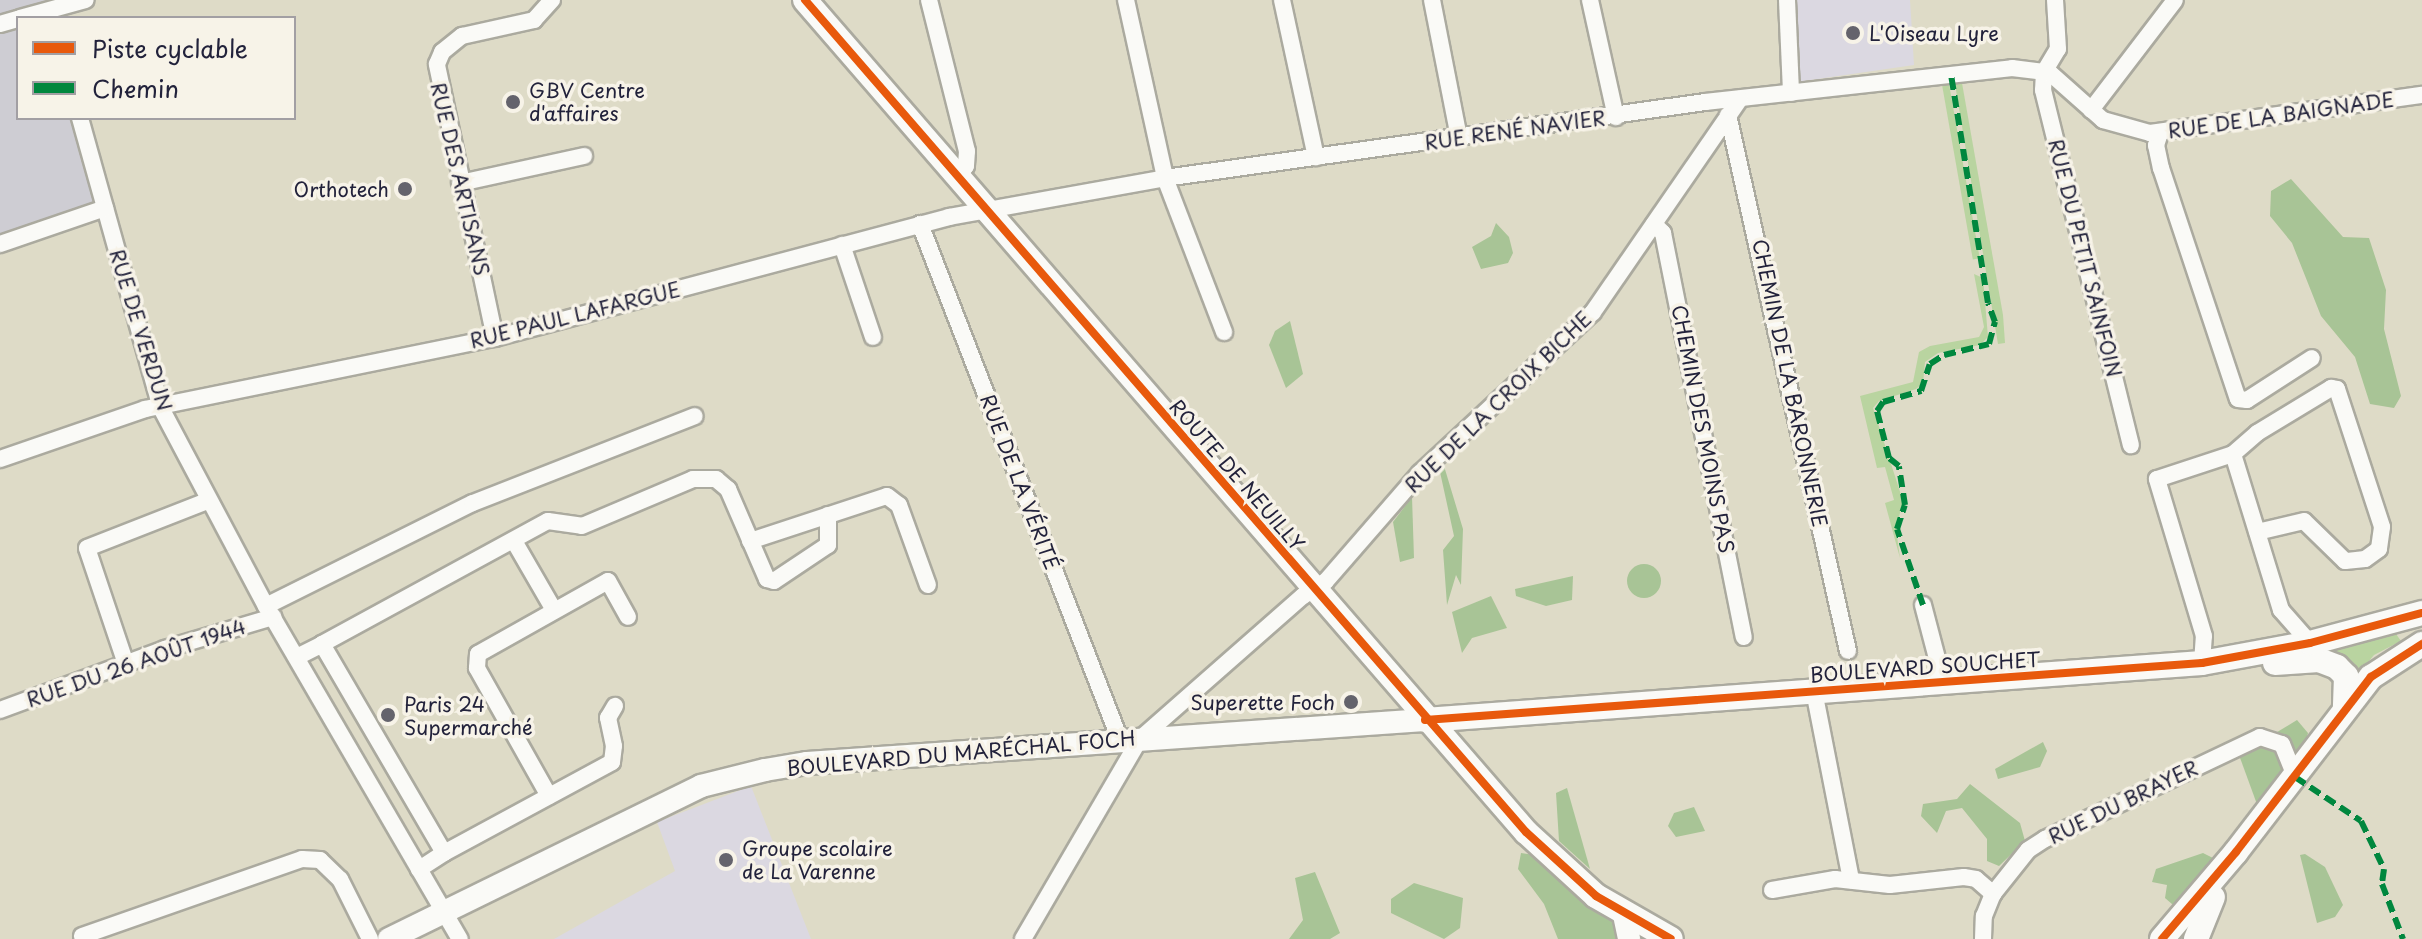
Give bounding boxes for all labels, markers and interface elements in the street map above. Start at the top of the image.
legend [16,16,296,120]
place label: L'Oiseau Lyre [1869,21,1999,45]
marker: L'Oiseau Lyre [1844,24,1862,42]
text: Piste cyclable [92,30,248,66]
text: Chemin [92,70,179,106]
place label: GBV Centre d'affaires [529,78,645,125]
street label: RUE DES ARTISANS [426,79,494,279]
street label: RUE DE LA BAIGNADE [2166,87,2396,143]
marker: GBV Centre d'affaires [504,93,522,111]
street label: RUE RENÉ NAVIER [1421,105,1609,155]
street label: RUE DU PETIT SAINFOIN [2043,133,2127,383]
place label: Orthotech [294,177,389,201]
marker: Orthotech [396,180,414,198]
street label: CHEMIN DE LA BARONNERIE [1748,237,1832,529]
street label: RUE DE VERDUN [105,245,177,415]
street label: RUE PAUL LAFARGUE [466,277,684,353]
street label: CHEMIN DES MOINS PAS [1667,304,1739,554]
street label: RUE DE LA CROIX BICHE [1400,307,1596,497]
street label: RUE DE LA VÉRITÉ [975,390,1065,574]
street label: ROUTE DE NEUILLY [1164,393,1310,557]
street label: RUE DU 26 AOÛT 1944 [22,614,250,712]
street label: BOULEVARD SOUCHET [1809,647,2041,687]
place label: Superette Foch [1191,690,1335,714]
place label: Paris 24 Supermarché [404,692,533,739]
marker: Superette Foch [1342,693,1360,711]
marker: Paris 24 Supermarché [379,706,397,724]
street label: BOULEVARD DU MARÉCHAL FOCH [785,726,1137,780]
street label: RUE DU BRAYER [2043,755,2203,849]
place label: Groupe scolaire de La Varenne [742,836,893,883]
marker: Groupe scolaire de La Varenne [717,851,735,869]

